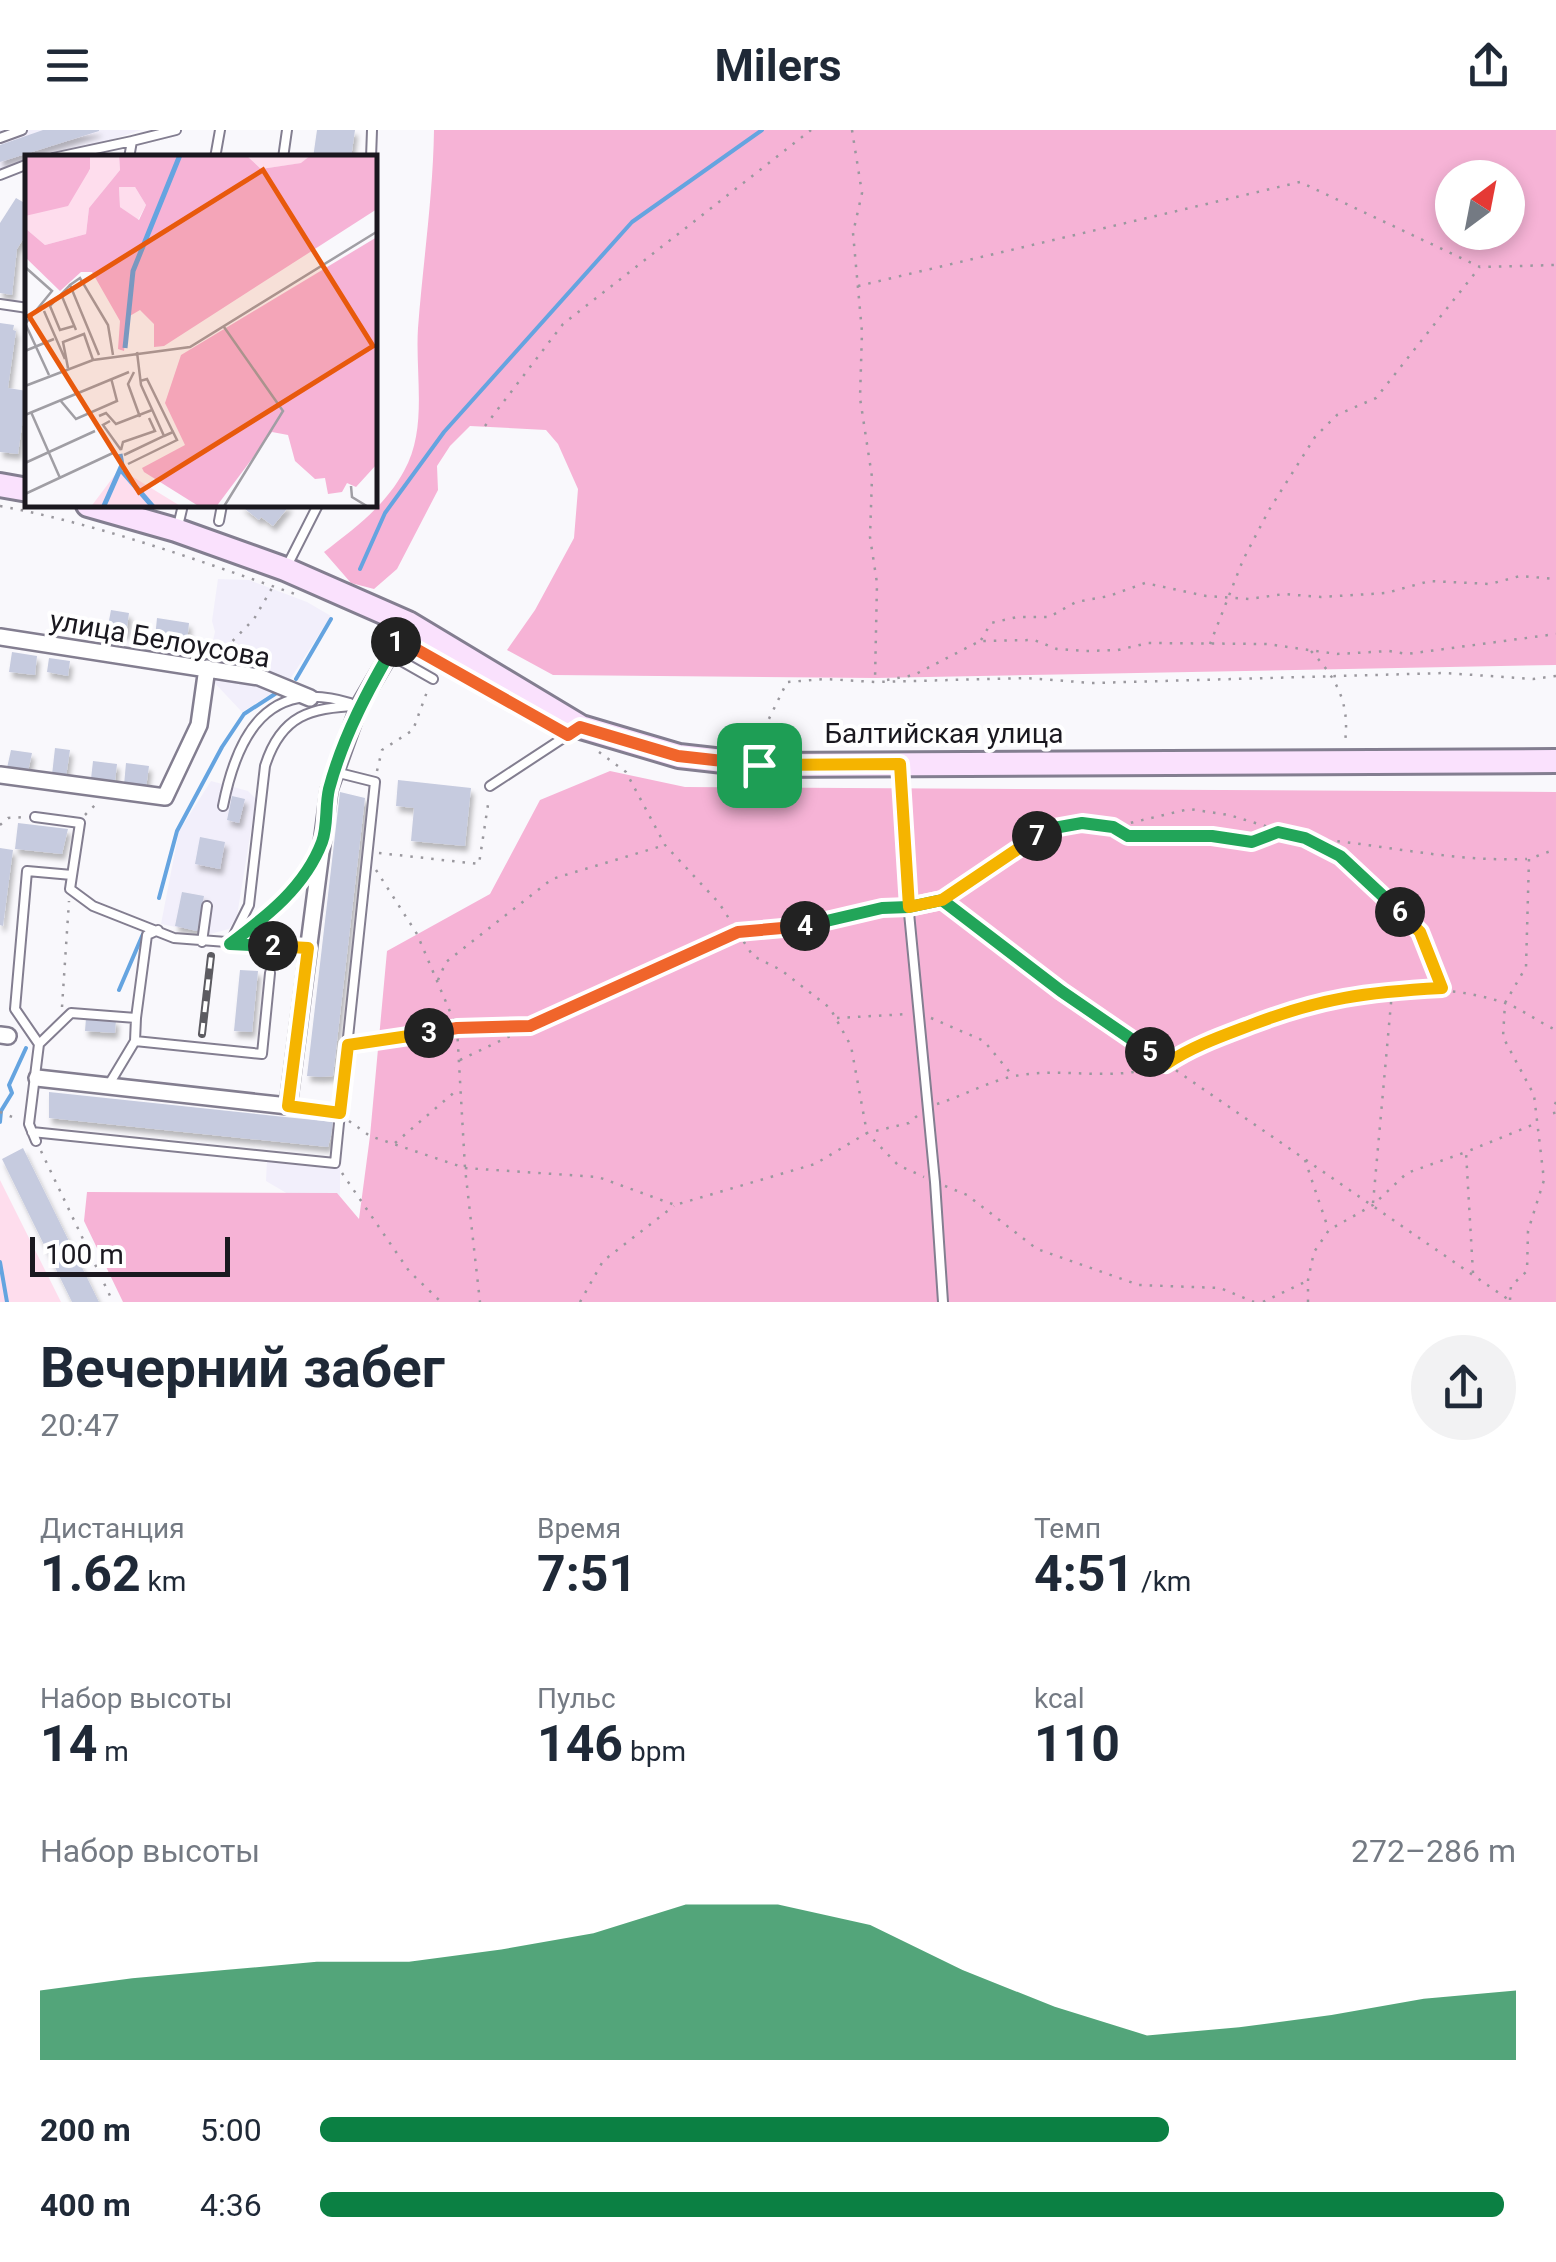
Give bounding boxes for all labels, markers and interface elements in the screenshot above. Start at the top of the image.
icon: menu [40,38,95,93]
icon: share [1461,38,1516,93]
text: Milers [714,39,842,92]
inset map [25,155,378,508]
north arrow [1435,160,1525,250]
map controls [1435,160,1525,250]
street label: улица Белоусова [47,603,273,675]
pin: 1 [371,617,421,667]
text: 1 [388,625,404,658]
street label: Балтийская улица [824,717,1064,750]
pin [717,723,802,808]
icon: arrive [732,738,787,793]
pin: 7 [1012,811,1062,861]
text: 7 [1029,819,1045,852]
pin: 6 [1375,887,1425,937]
text: 6 [1392,895,1408,928]
pin: 4 [780,901,830,951]
text: 4 [797,909,813,942]
pin: 2 [248,921,298,971]
text: 2 [265,929,281,962]
pin: 3 [404,1008,454,1058]
text: 3 [421,1016,437,1049]
pin: 5 [1125,1027,1175,1077]
text: 5 [1142,1035,1158,1068]
scale bar [30,1232,230,1276]
text: 100 m [45,1238,124,1271]
button: share [1411,1335,1516,1440]
text: Вечерний забег [40,1336,445,1400]
text: 20:47 [40,1406,120,1444]
text: Дистанция [40,1512,185,1545]
text: Время [537,1512,621,1545]
text: Темп [1034,1512,1101,1545]
text: 1.62 [40,1545,141,1603]
text: 7:51 [537,1545,637,1603]
text: 4:51 [1034,1545,1134,1603]
text: km [141,1565,186,1598]
text: /km [1134,1565,1191,1598]
text: Набор высоты [40,1682,233,1715]
text: Пульс [537,1682,616,1715]
text: kcal [1034,1682,1085,1715]
text: 14 [40,1715,97,1773]
text: 146 [537,1715,623,1773]
text: 110 [1034,1715,1120,1773]
text: m [97,1735,129,1768]
text: bpm [623,1735,686,1768]
text: Набор высоты [40,1832,260,1870]
text: 272–286 m [1351,1832,1516,1870]
text: 200 m [40,2111,131,2149]
text: 5:00 [200,2111,262,2149]
text: 400 m [40,2186,131,2224]
text: 4:36 [200,2186,262,2224]

